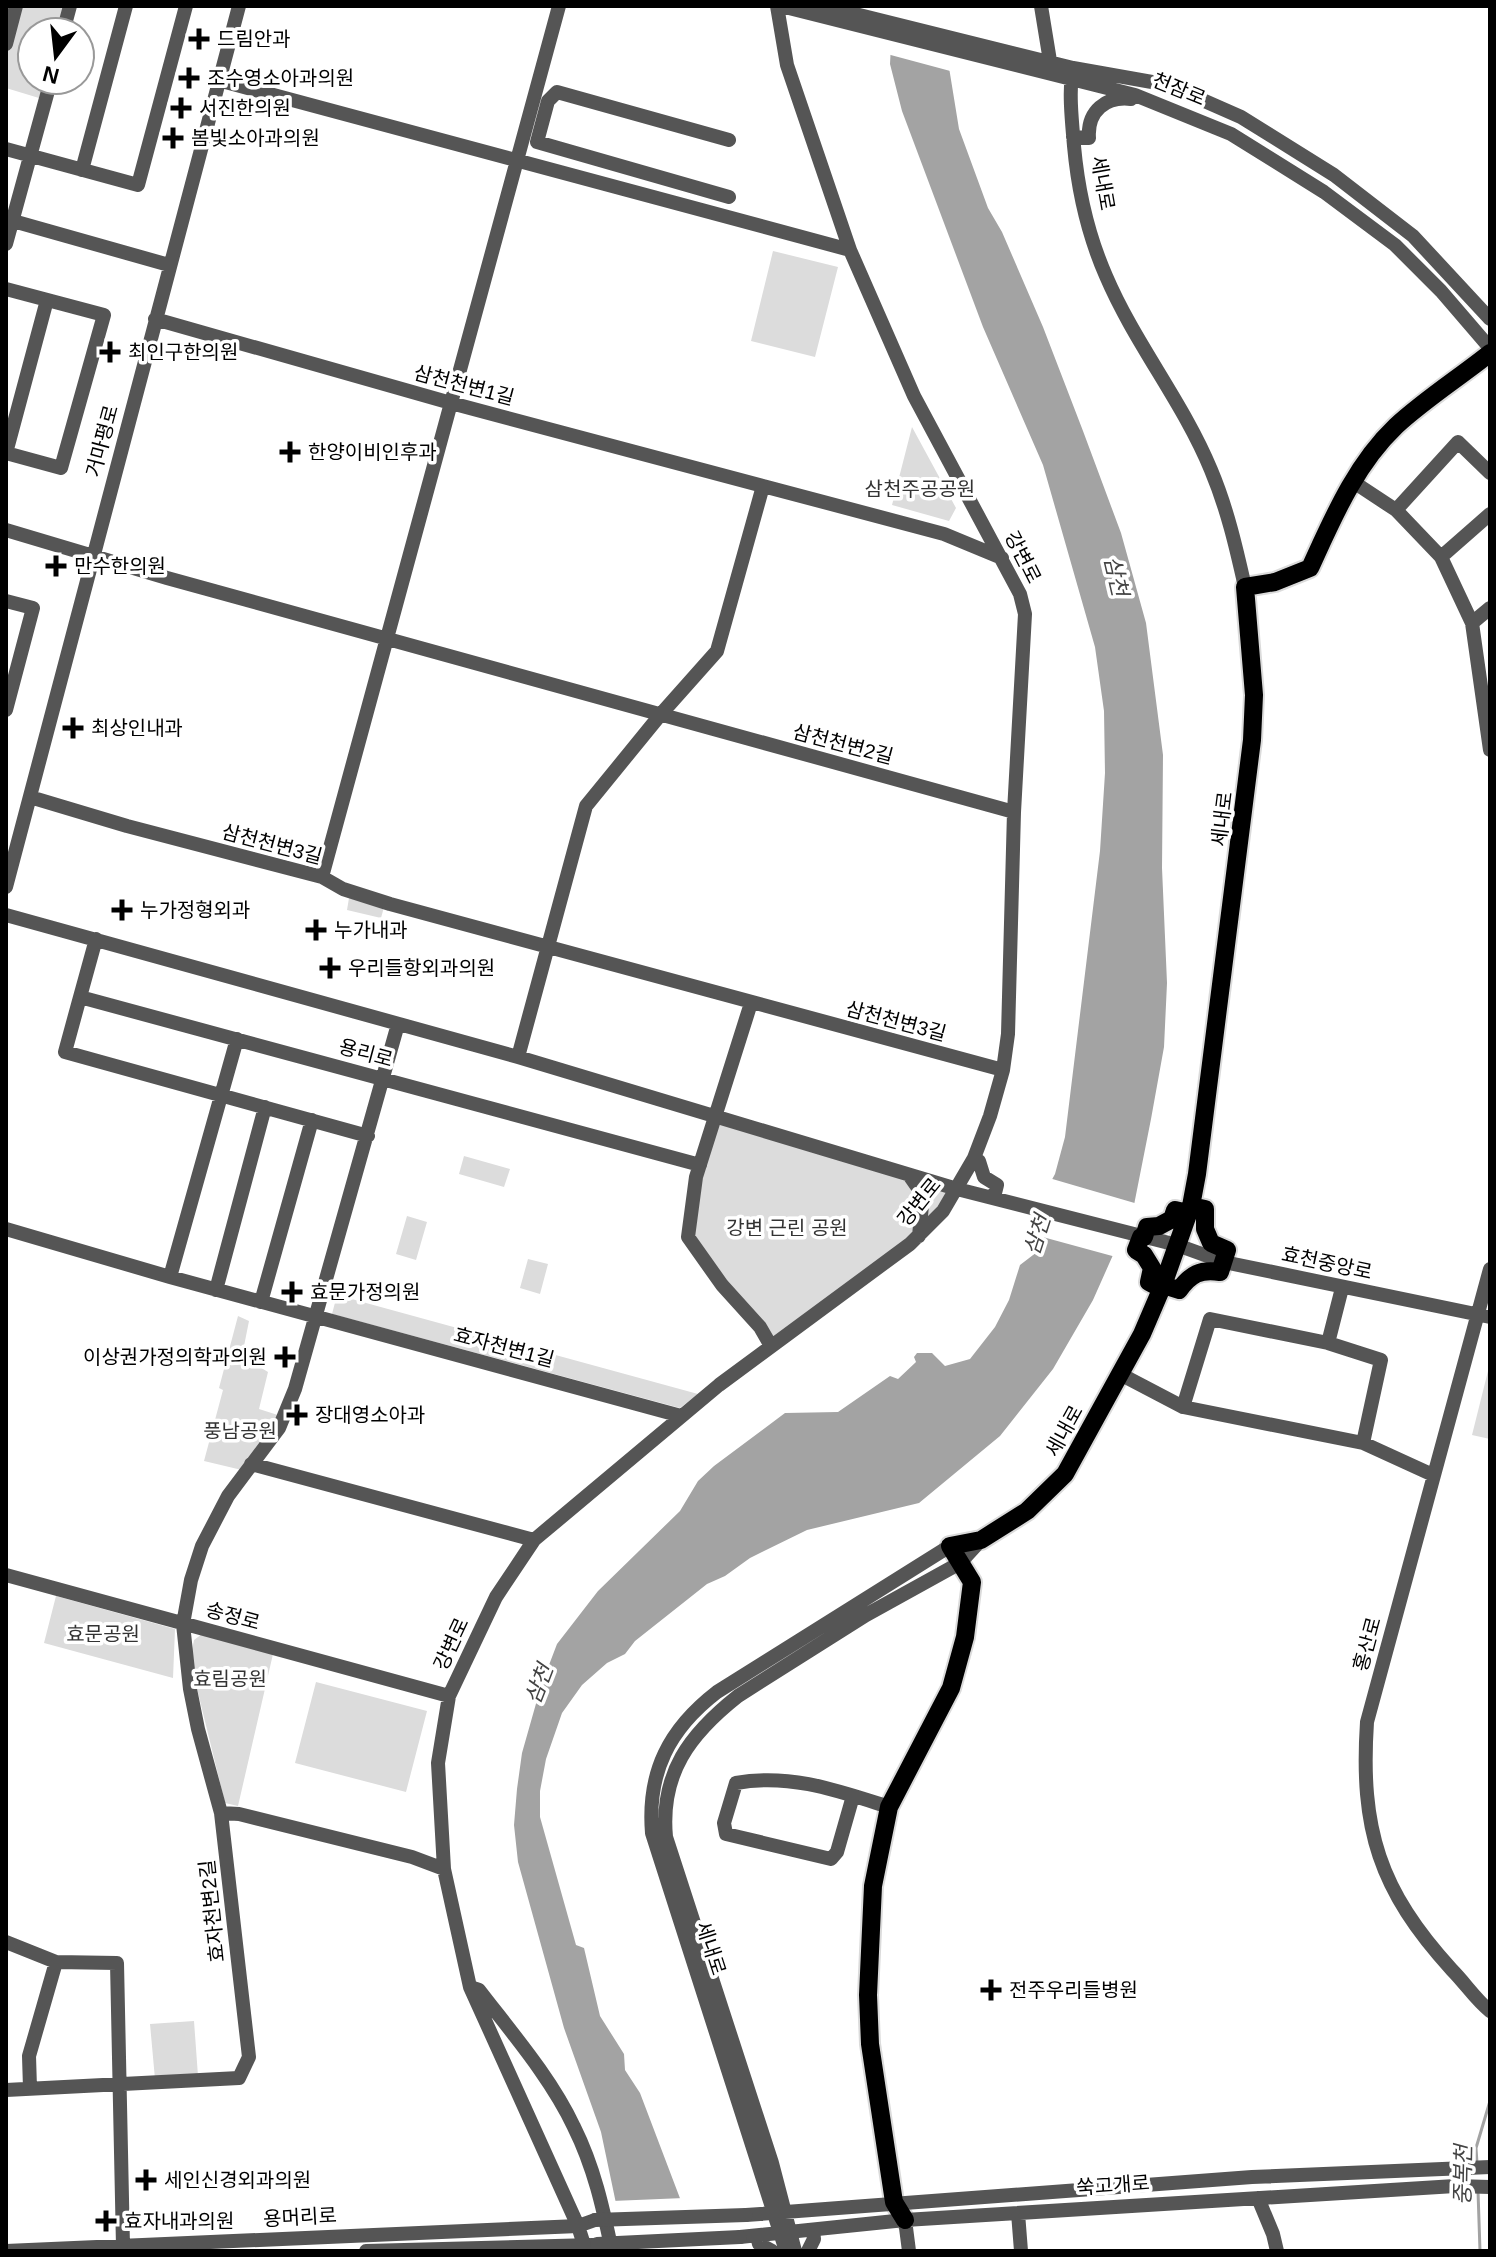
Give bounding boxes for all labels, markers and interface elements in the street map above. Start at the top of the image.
north arrow [16,16,96,96]
marker: 드림안과 [188,28,210,50]
place label: 드림안과 [217,28,291,50]
text: N [40,61,62,89]
marker: 조수영소아과의원 [178,67,200,89]
place label: 조수영소아과의원 [207,67,354,89]
street label: 천잠로 [1149,68,1209,110]
marker: 서진한의원 [170,97,192,119]
place label: 서진한의원 [199,97,291,119]
marker: 봄빛소아과의원 [162,127,184,149]
place label: 봄빛소아과의원 [191,127,320,149]
street label: 세내로 [1087,154,1119,212]
marker: 최인구한의원 [99,341,121,363]
place label: 최인구한의원 [128,341,238,363]
street label: 삼천천변1길 [411,361,517,409]
street label: 거마평로 [82,403,122,479]
marker: 한양이비인후과 [279,441,301,463]
place label: 한양이비인후과 [308,441,437,463]
park label: 삼천주공공원 [865,478,975,500]
street label: 강변로 [1001,527,1045,587]
water label: 삼천 [1099,553,1133,601]
marker: 만수한의원 [45,555,67,577]
place label: 만수한의원 [74,555,166,577]
marker: 최상인내과 [62,717,84,739]
place label: 최상인내과 [91,717,183,739]
street label: 삼천천변2길 [790,720,896,768]
street label: 세내로 [1208,790,1236,848]
street label: 삼천천변3길 [219,820,325,868]
marker: 누가정형외과 [111,899,133,921]
place label: 누가정형외과 [140,899,250,921]
marker: 누가내과 [305,919,327,941]
place label: 누가내과 [334,919,408,941]
marker: 우리들항외과의원 [319,957,341,979]
place label: 우리들항외과의원 [348,957,495,979]
street label: 삼천천변3길 [843,997,949,1045]
street label: 용리로 [336,1035,396,1071]
street label: 강변로 [893,1174,945,1230]
water label: 삼천 [1019,1209,1056,1258]
park label: 강변 근린 공원 [726,1217,848,1239]
street label: 효천중앙로 [1280,1243,1374,1283]
marker: 효문가정의원 [281,1281,303,1303]
place label: 효문가정의원 [310,1281,420,1303]
street label: 효자천변1길 [451,1323,557,1371]
place label: 이상권가정의학과의원 [83,1346,267,1368]
marker: 이상권가정의학과의원 [274,1346,296,1368]
street label: 세내로 [1041,1402,1087,1460]
marker: 장대영소아과 [286,1404,308,1426]
place label: 장대영소아과 [315,1404,425,1426]
park label: 풍남공원 [203,1420,277,1442]
street label: 송정로 [203,1598,263,1634]
street label: 강변로 [429,1614,473,1674]
street label: 홍산로 [1349,1614,1385,1674]
park label: 효문공원 [66,1623,140,1645]
water label: 삼천 [520,1658,559,1707]
park label: 효림공원 [193,1668,267,1690]
street label: 효자천변2길 [196,1859,228,1963]
street label: 세내로 [692,1918,730,1978]
marker: 전주우리들병원 [980,1979,1002,2001]
place label: 전주우리들병원 [1009,1979,1138,2001]
water label: 중복천 [1450,2142,1476,2206]
marker: 세인신경외과의원 [135,2169,157,2191]
place label: 세인신경외과의원 [164,2169,311,2191]
street label: 쑥고개로 [1076,2171,1150,2199]
street label: 용머리로 [263,2204,337,2230]
marker: 효자내과의원 [95,2210,117,2232]
place label: 효자내과의원 [124,2210,234,2232]

